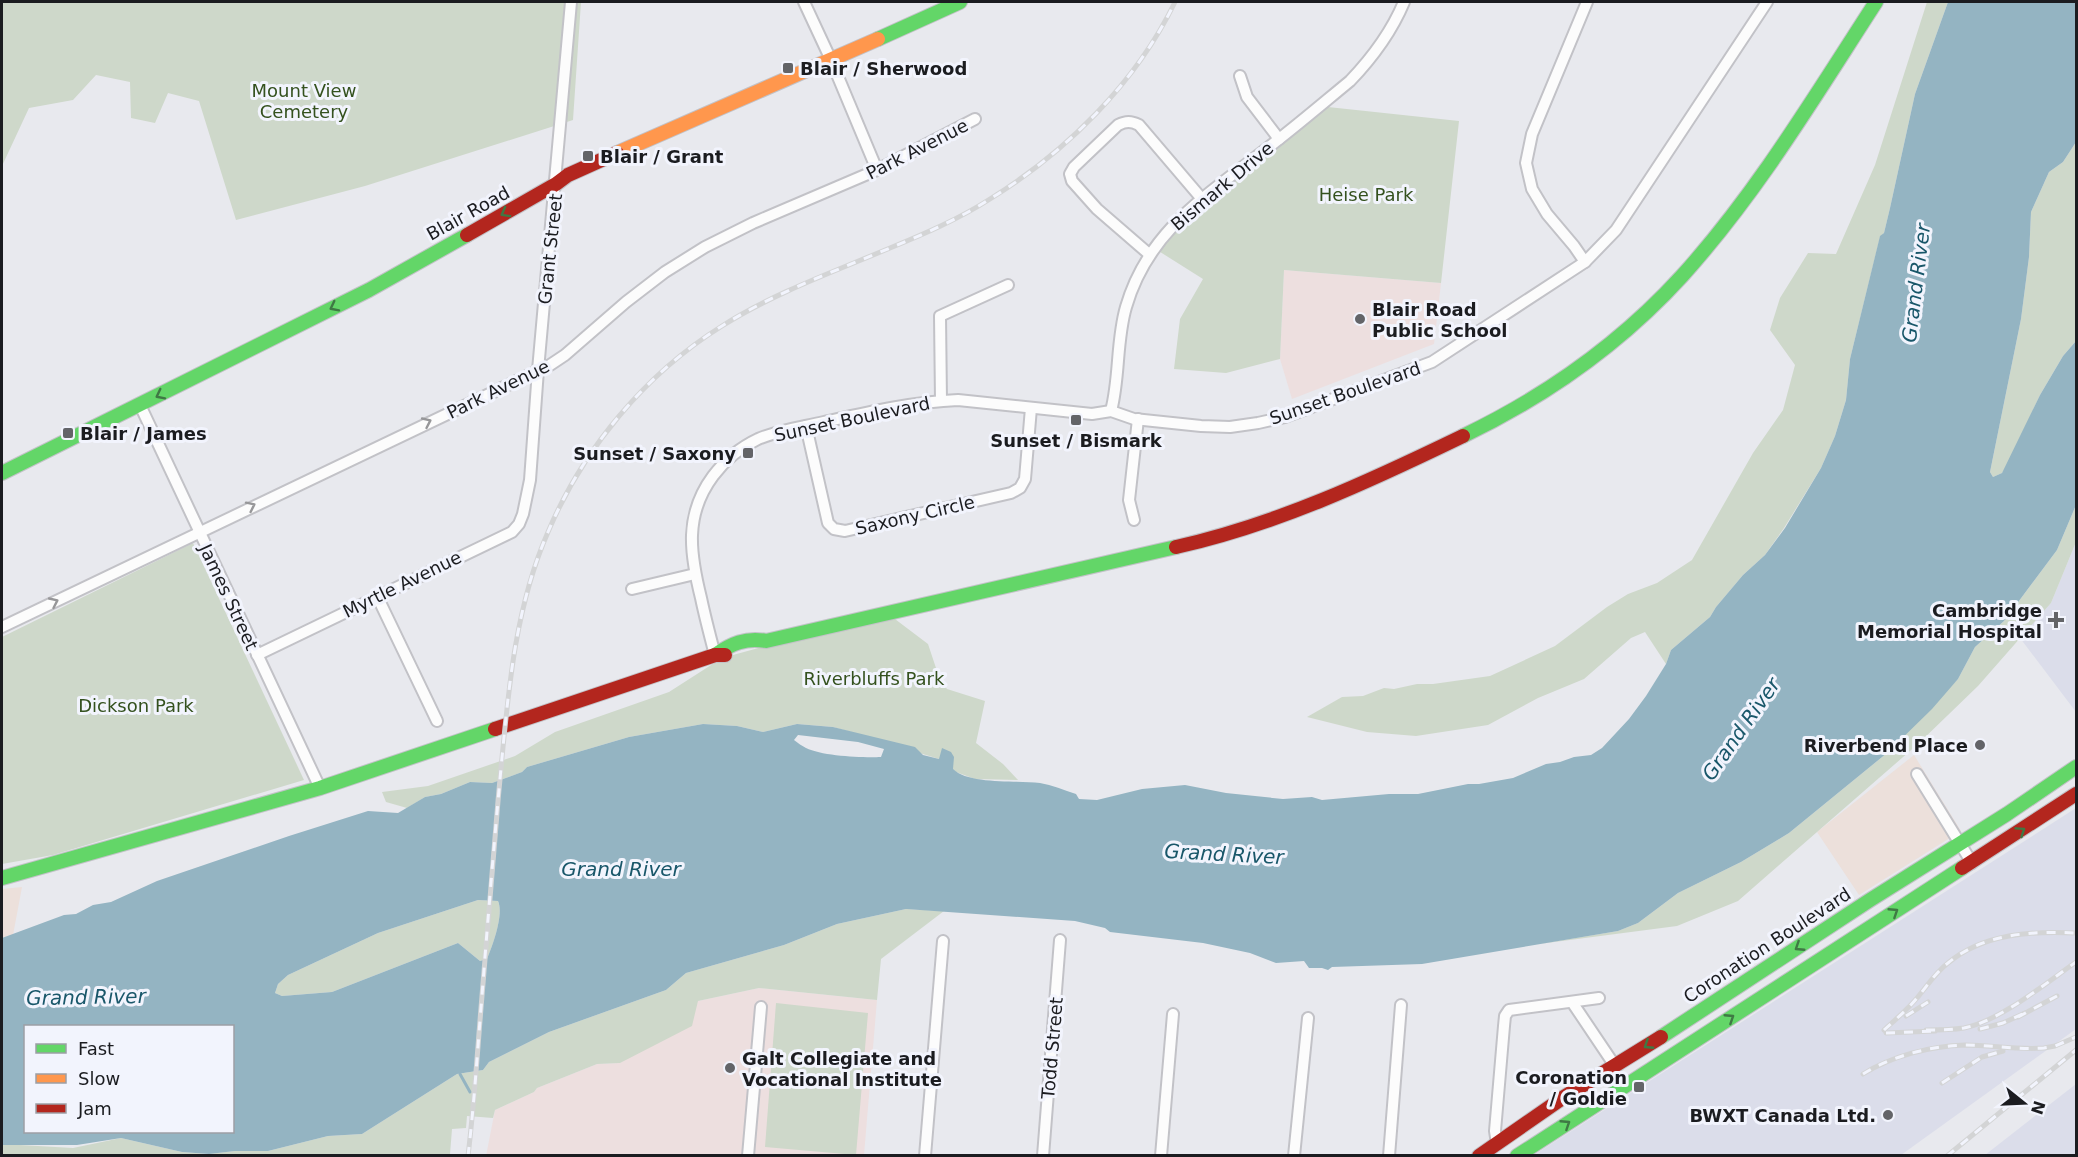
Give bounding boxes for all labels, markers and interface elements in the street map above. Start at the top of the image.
place label: Blair / Sherwood [800,58,967,79]
marker: Blair / Sherwood [781,61,795,75]
park label: Mount View Cemetery [252,80,356,122]
street label: Park Avenue [863,114,971,184]
street label: Bismark Drive [1167,137,1277,235]
place label: Blair / Grant [600,146,724,167]
marker: Blair / Grant [581,149,595,163]
street label: Blair Road [423,182,513,244]
park label: Heise Park [1319,184,1414,205]
street label: Grant Street [534,193,566,305]
one-way arrow [501,206,511,217]
water label: Grand River [1897,220,1935,344]
place label: Blair Road Public School [1372,299,1508,341]
one-way arrow [330,300,341,312]
marker: Blair Road Public School [1353,312,1367,326]
street label: Park Avenue [443,355,553,423]
street label: Sunset Boulevard [1267,357,1423,429]
one-way arrow [156,388,166,399]
street label: Sunset Boulevard [772,392,932,446]
marker: Sunset / Bismark [1069,413,1083,427]
one-way arrow [421,418,432,430]
place label: Blair / James [80,423,207,444]
marker: Blair / James [61,426,75,440]
place label: Sunset / Bismark [990,430,1163,451]
place label: Sunset / Saxony [573,443,736,464]
marker: Sunset / Saxony [741,446,755,460]
street label: Saxony Circle [853,491,977,539]
one-way arrow [245,502,256,514]
street label: James Street [195,540,263,653]
street label: Myrtle Avenue [339,546,465,622]
one-way arrow [48,598,59,610]
place label: Cambridge Memorial Hospital [1857,600,2042,642]
marker: Cambridge Memorial Hospital [2047,611,2065,629]
park label: Riverbluffs Park [804,668,945,689]
water label: Grand River [1697,672,1786,785]
park label: Dickson Park [78,695,194,716]
place label: Riverbend Place [1804,735,1968,756]
marker: Riverbend Place [1973,738,1987,752]
one-way arrow [2014,827,2025,838]
water label: Grand River [1164,839,1286,869]
water label: Grand River [561,857,683,881]
street label: Coronation Boulevard [1679,883,1855,1007]
one-way arrow [1887,908,1898,919]
one-way arrow [1794,940,1805,951]
water label: Grand River [26,984,148,1010]
street label: Todd Street [1037,996,1067,1101]
one-way arrow [1724,1013,1734,1025]
legend [24,1025,234,1133]
text: Fast [78,1038,114,1059]
one-way arrow [1644,1038,1655,1049]
place label: Galt Collegiate and Vocational Institute [742,1048,942,1090]
marker: Galt Collegiate and Vocational Institute [723,1061,737,1075]
place label: Coronation / Goldie [1515,1067,1627,1109]
text: Slow [78,1068,120,1089]
north arrow [1994,1073,2054,1133]
marker: Coronation / Goldie [1632,1080,1646,1094]
text: Jam [77,1098,112,1119]
text: N [2027,1098,2049,1117]
place label: BWXT Canada Ltd. [1690,1105,1876,1126]
marker: BWXT Canada Ltd. [1881,1108,1895,1122]
one-way arrow [1560,1119,1570,1131]

